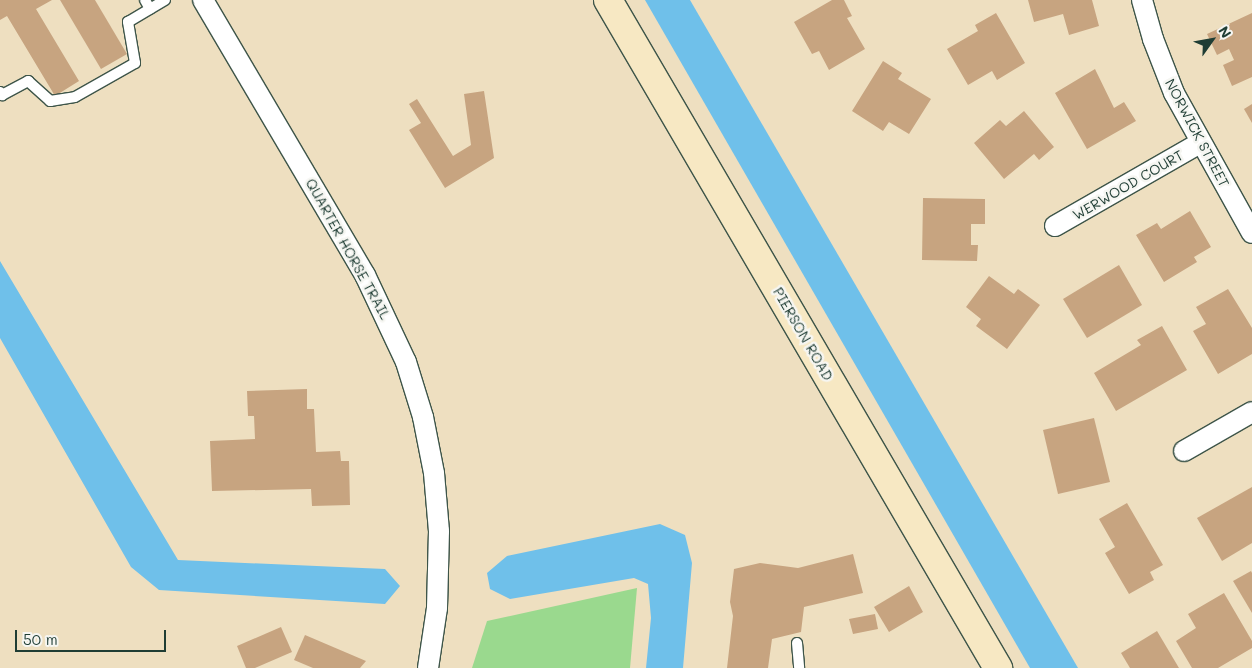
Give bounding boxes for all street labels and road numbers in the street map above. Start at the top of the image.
street label: NORWICK STREET [1161,76,1233,190]
street label: WERWOOD COURT [1070,146,1186,224]
street label: QUARTER HORSE TRAIL [302,176,394,322]
street label: PIERSON ROAD [770,284,836,384]

